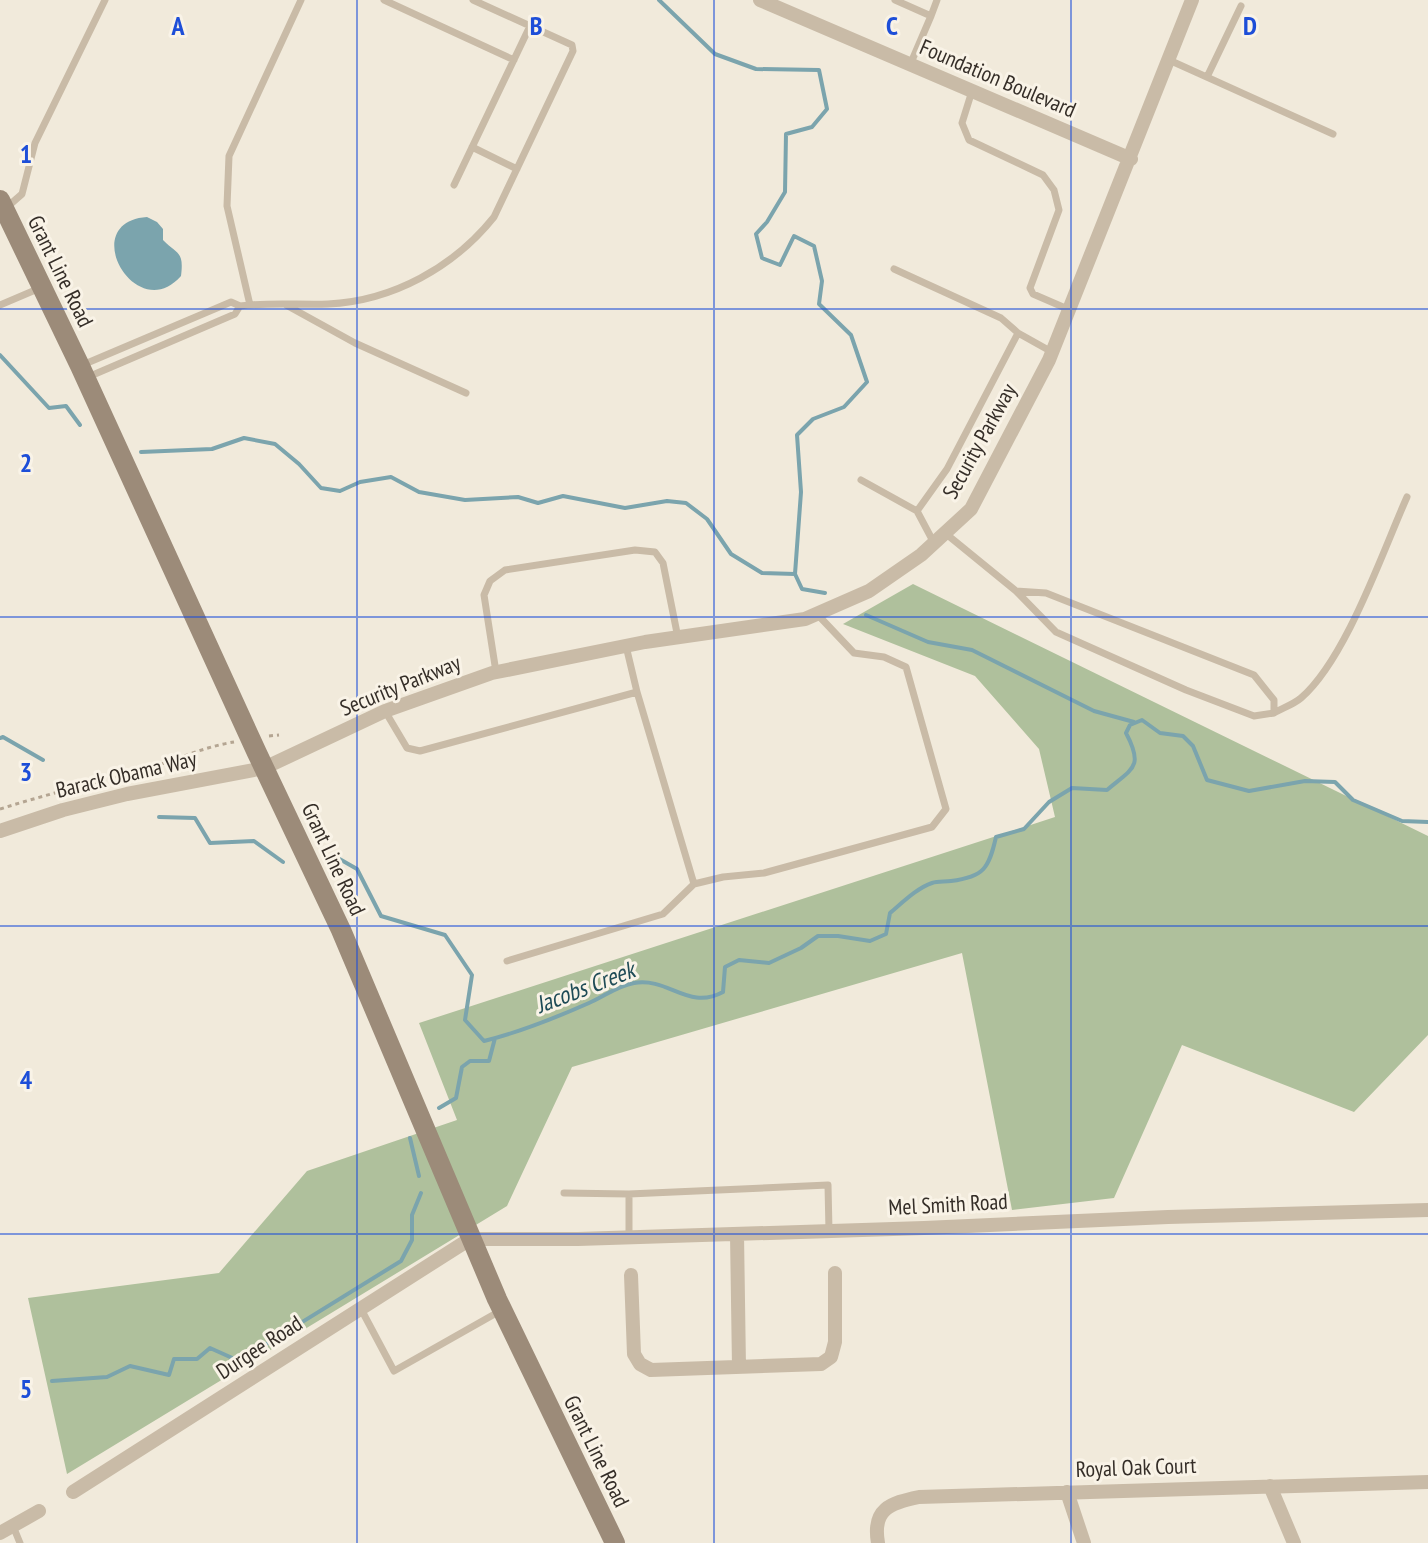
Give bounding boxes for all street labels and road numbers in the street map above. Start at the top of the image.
street label: Foundation Boulevard [916,33,1080,123]
street label: Grant Line Road [22,211,100,331]
street label: Security Parkway [936,378,1022,504]
street label: Security Parkway [336,648,465,722]
street label: Barack Obama Way [53,744,200,804]
street label: Grant Line Road [296,798,372,920]
street label: Mel Smith Road [888,1187,1008,1221]
street label: Durgee Road [211,1309,307,1385]
street label: Grant Line Road [558,1391,636,1511]
street label: Royal Oak Court [1075,1451,1197,1483]

